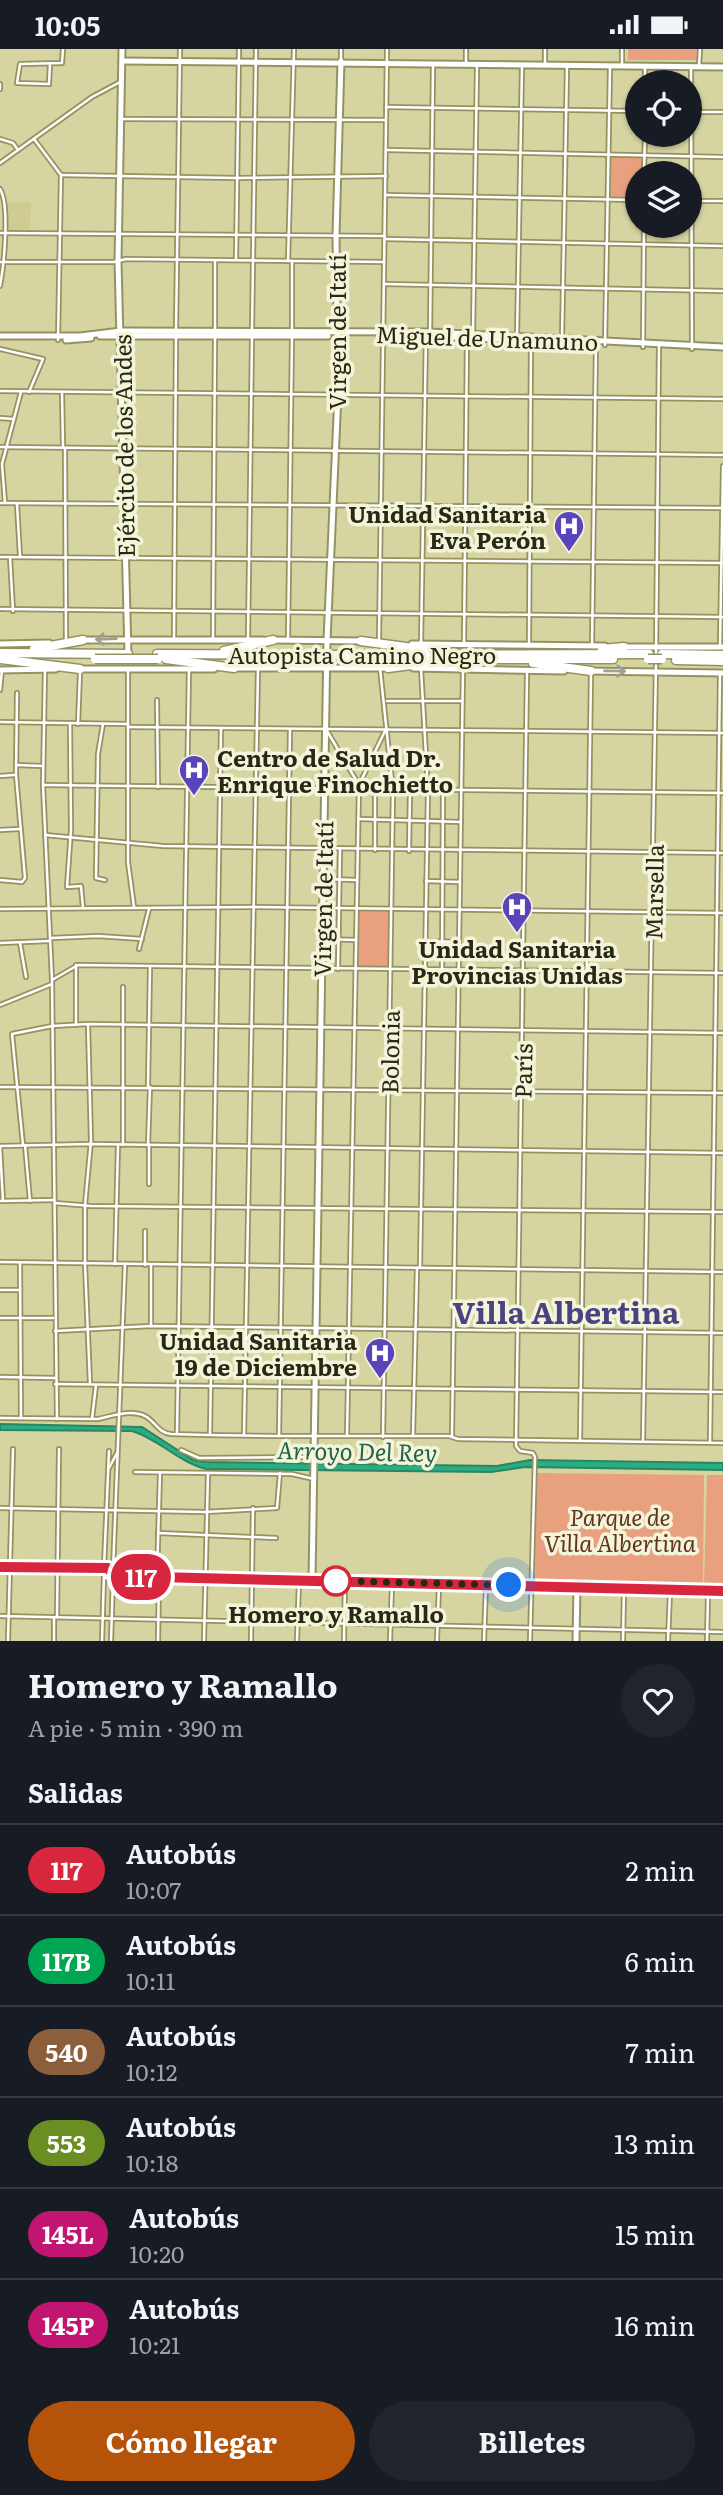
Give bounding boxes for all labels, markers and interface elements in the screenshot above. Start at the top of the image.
text: 10:05 [35,5,100,44]
map controls [625,70,702,238]
button: locate [625,70,702,147]
button: layers [625,161,702,238]
street label: Virgen de Itatí [319,254,353,410]
street label: Miguel de Unamuno [375,316,599,358]
street label: Ejército de los Andes [104,334,142,558]
place label: Unidad Sanitaria Eva Perón [348,496,547,556]
hospital icon: Unidad Sanitaria Eva Perón [552,509,586,553]
one-way arrow [95,632,118,646]
street label: Autopista Camino Negro [228,637,496,671]
one-way arrow [603,664,626,678]
place label: Centro de Salud Dr. Enrique Finochietto [217,740,453,800]
hospital icon: Centro de Salud Dr. Enrique Finochietto [177,753,211,797]
street label: Virgen de Itatí [304,820,340,977]
street label: Marsella [635,843,671,940]
hospital icon: Unidad Sanitaria Provincias Unidas [500,890,534,934]
place label: Unidad Sanitaria Provincias Unidas [411,931,623,991]
street label: Bolonia [371,1009,407,1094]
street label: París [505,1043,539,1099]
district label: Villa Albertina [453,1289,680,1333]
place label: Unidad Sanitaria 19 de Diciembre [159,1323,358,1383]
hospital icon: Unidad Sanitaria 19 de Diciembre [363,1336,397,1380]
water label: Arroyo Del Rey [276,1431,438,1469]
park label: Parque de Villa Albertina [544,1499,696,1559]
line badge: 117 [101,1554,181,1600]
text: 117 [125,1559,157,1594]
marker: Homero y Ramallo [321,1566,351,1596]
your location [491,1567,526,1602]
place label: Homero y Ramallo [228,1596,444,1630]
text: Homero y Ramallo [28,1659,338,1708]
button: heart [621,1664,695,1738]
text: A pie · 5 min · 390 m [28,1710,243,1744]
text: Salidas [28,1772,123,1811]
text: Autobús [126,1833,236,1872]
text: 2 min [626,1850,695,1889]
text: 117 [50,1852,83,1887]
text: 10:07 [126,1872,181,1906]
text: Autobús [126,1924,236,1963]
text: 6 min [625,1941,695,1980]
text: 117B [42,1943,91,1978]
text: 10:11 [126,1963,175,1997]
text: Autobús [126,2015,236,2054]
text: 7 min [626,2032,695,2071]
text: 540 [45,2034,88,2069]
text: 10:12 [126,2054,177,2088]
text: Autobús [126,2106,236,2145]
text: 13 min [614,2123,695,2162]
text: 553 [47,2125,86,2160]
text: 10:18 [126,2145,178,2179]
text: Autobús [129,2197,239,2236]
text: 15 min [615,2214,695,2253]
text: 145L [42,2216,94,2251]
text: 10:20 [129,2236,184,2270]
text: Autobús [129,2288,239,2327]
text: 16 min [614,2305,695,2344]
text: 145P [42,2307,94,2342]
text: 10:21 [129,2327,180,2361]
button: Cómo llegar [28,2401,355,2481]
button: Billetes [369,2401,695,2481]

